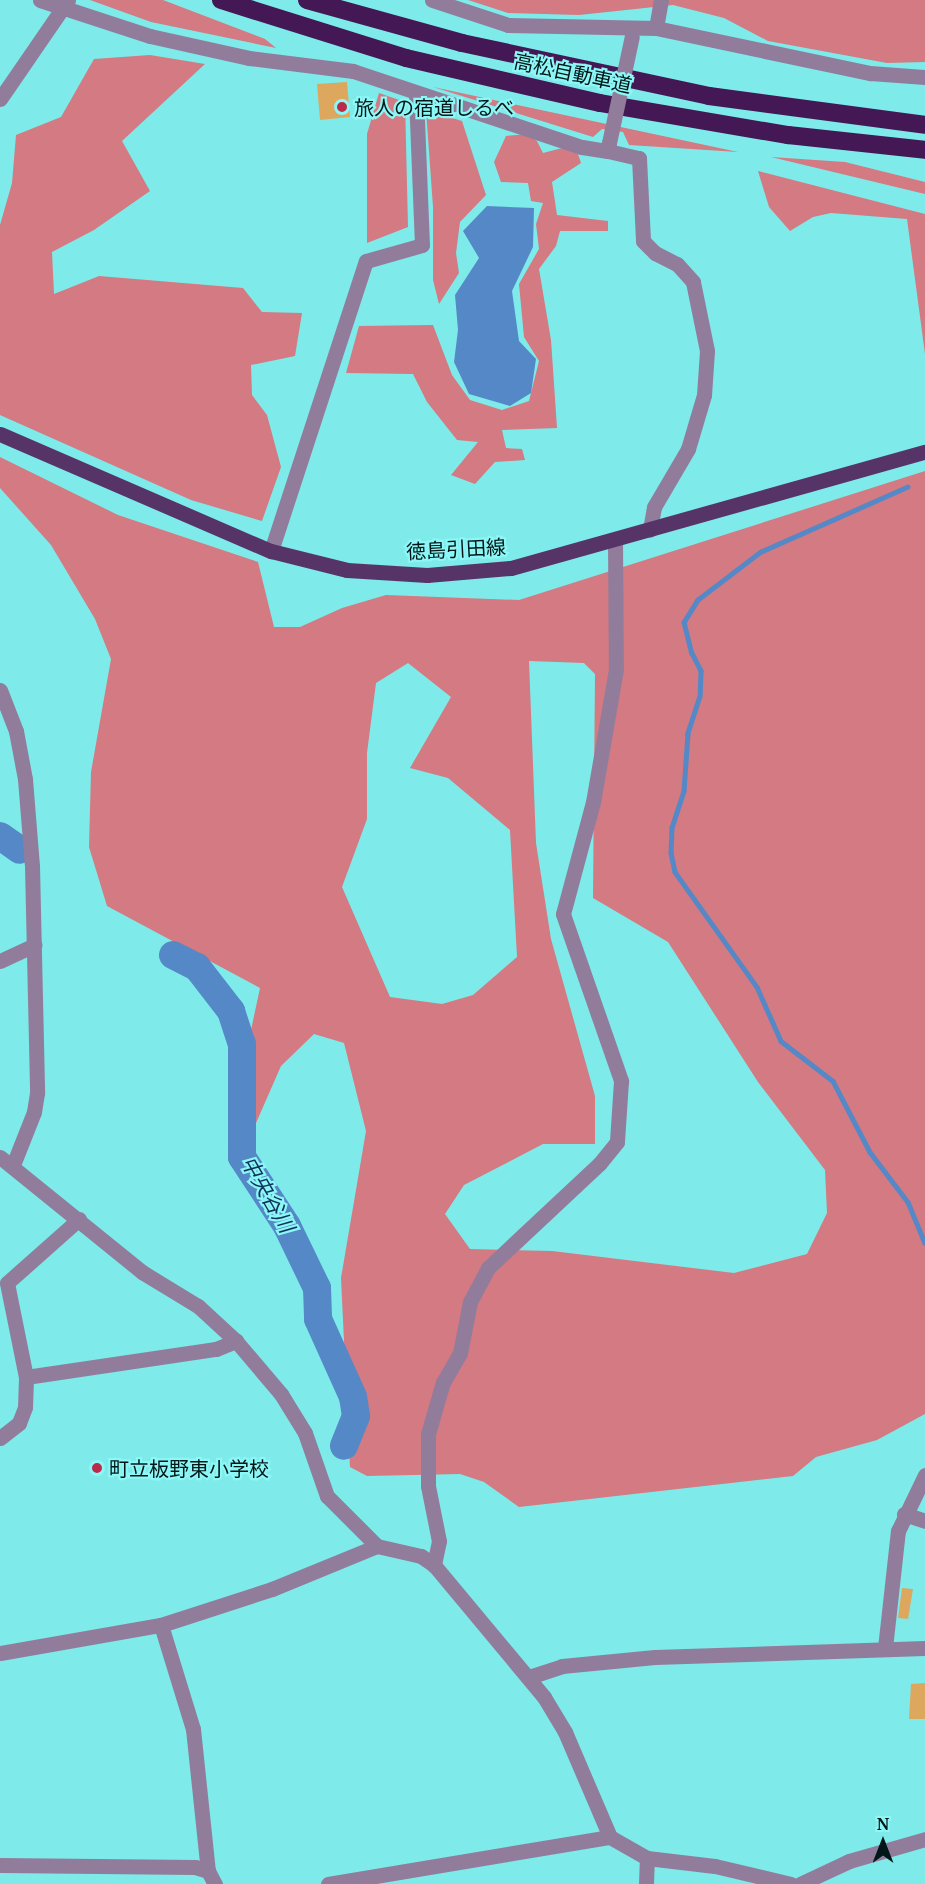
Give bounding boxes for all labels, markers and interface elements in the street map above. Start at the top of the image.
street label: 高松自動車道 [512,49,634,97]
place label: 旅人の宿道しるべ [354,95,514,119]
marker: 旅人の宿道しるべ [335,100,349,114]
street label: 徳島引田線 [405,534,507,564]
water label: 中央谷川 [236,1151,300,1237]
place label: 町立板野東小学校 [109,1456,269,1480]
marker: 町立板野東小学校 [90,1461,104,1475]
north arrow [853,1812,913,1872]
text: N [877,1813,889,1835]

